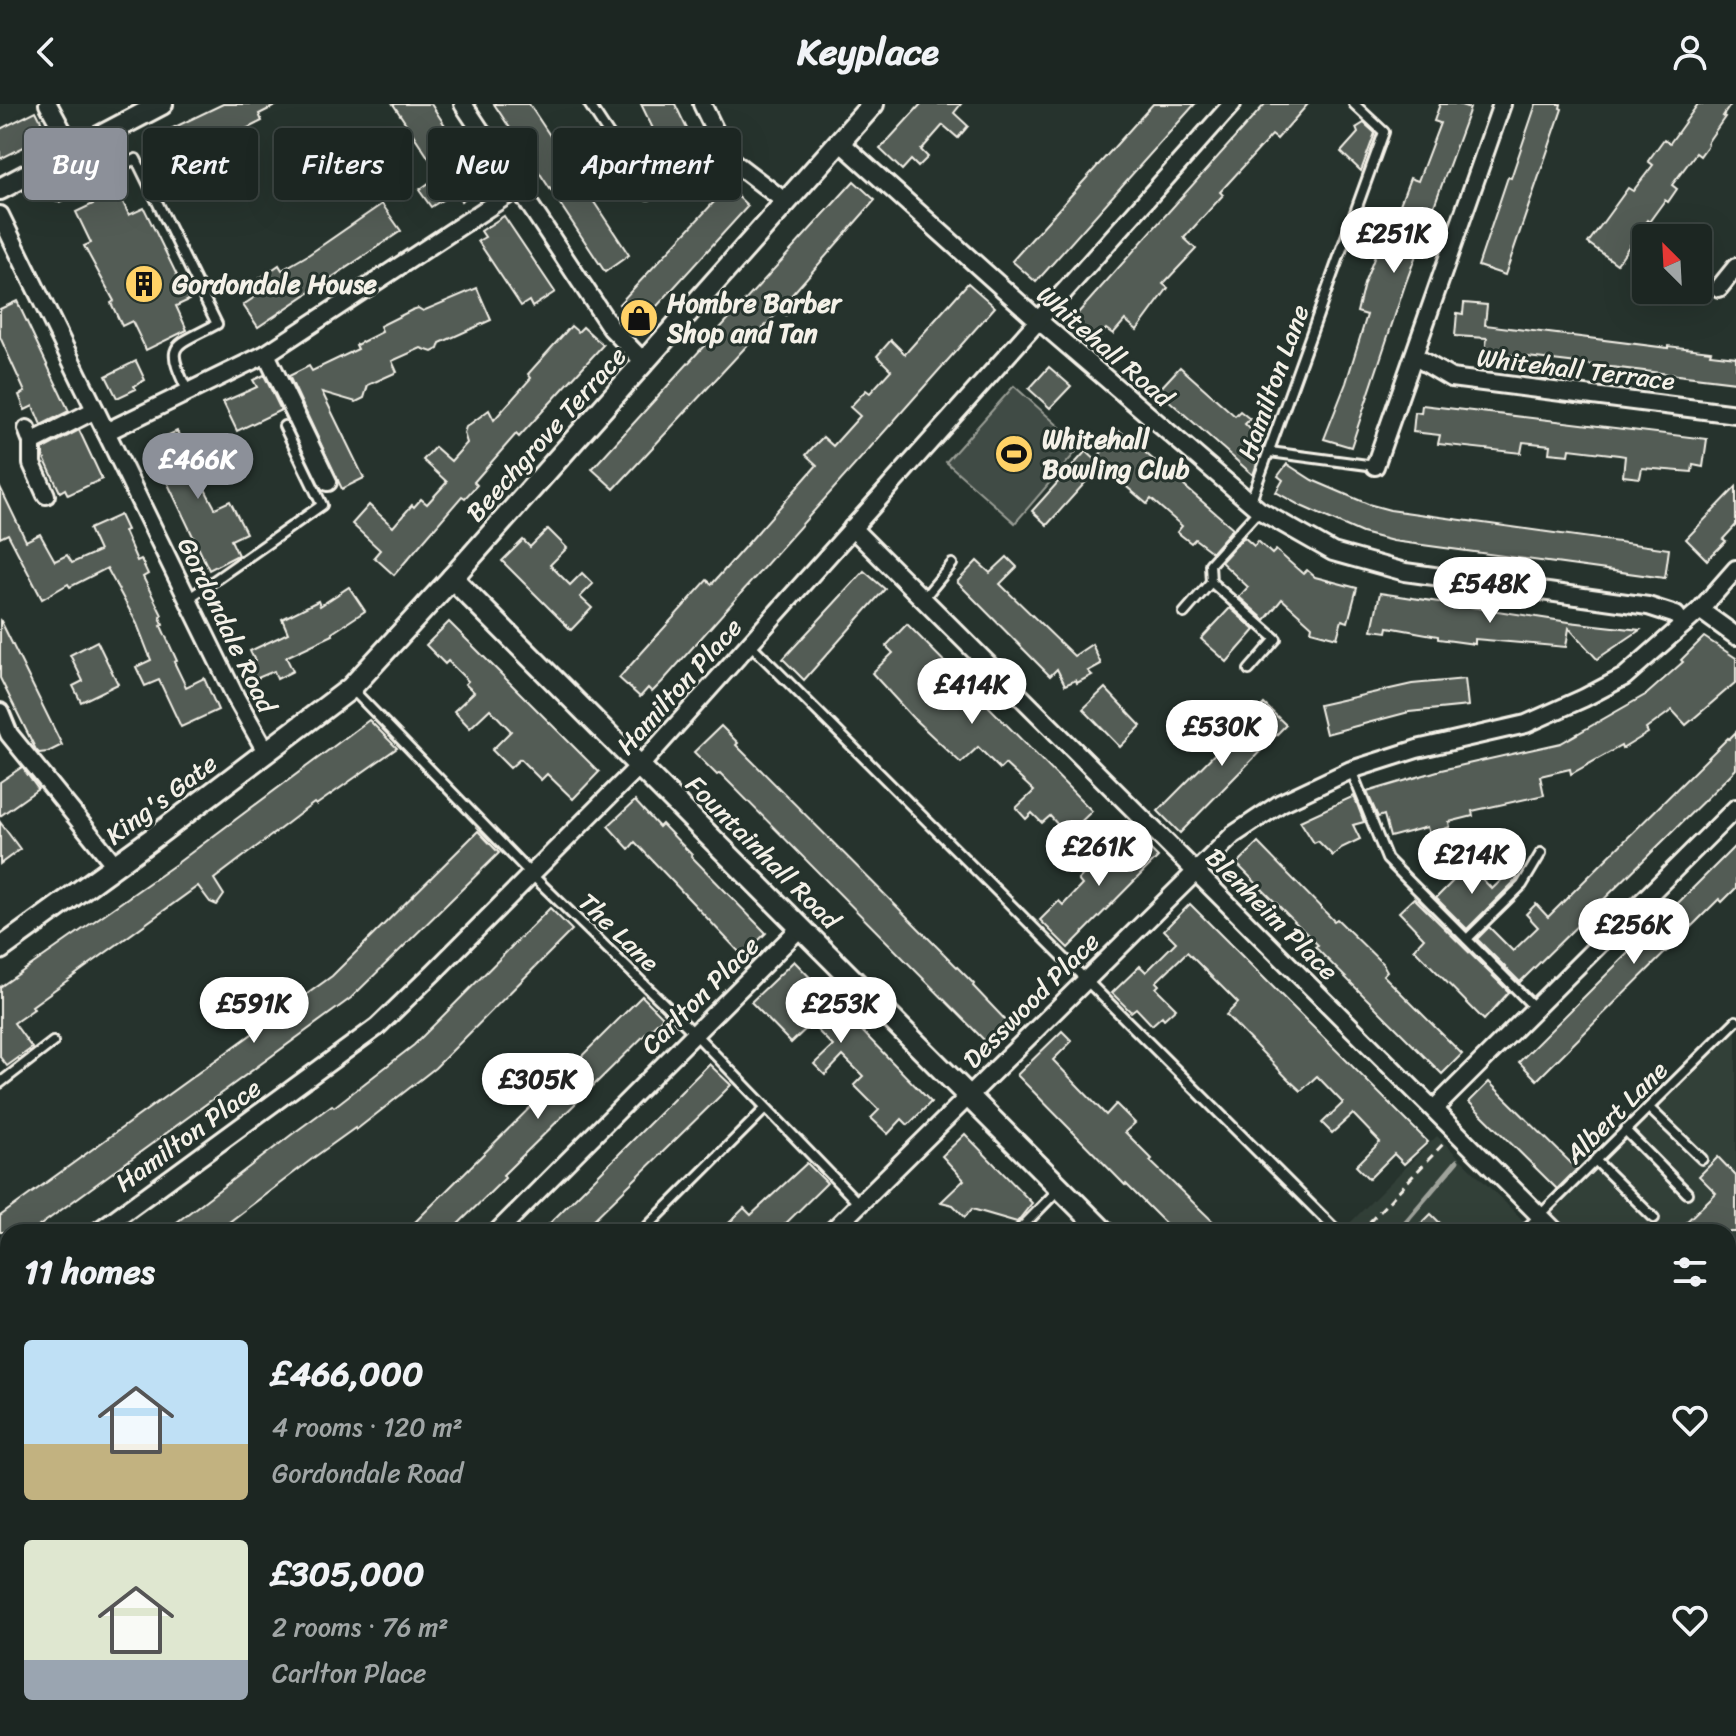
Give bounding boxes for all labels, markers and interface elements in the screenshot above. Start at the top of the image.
text: Keyplace [797,20,939,84]
icon: back [24,30,68,74]
icon: person [1668,30,1712,74]
chip: Buy [24,128,127,200]
chip: Rent [143,128,258,200]
chip: Filters [274,128,412,200]
chip: New [428,128,537,200]
chip: Apartment [553,128,741,200]
pin: £251K [1338,207,1450,275]
text: £251K [1358,210,1430,256]
north arrow [1632,224,1712,304]
map controls [1632,224,1712,304]
place label: Gordondale House [172,261,378,307]
building icon: Gordondale House [123,263,165,305]
street label: Whitehall Road [1026,273,1186,420]
place label: Hombre Barber Shop and Tan [666,280,844,356]
shop icon: Hombre Barber Shop and Tan [618,297,660,339]
street label: Hamilton Lane [1224,298,1322,466]
street label: Whitehall Terrace [1474,334,1678,404]
street label: Beechgrove Terrace [454,335,638,533]
place label: Whitehall Bowling Club [1042,416,1190,492]
pin: £466K [142,433,254,501]
sports icon: Whitehall Bowling Club [993,433,1035,475]
text: £466K [160,436,236,482]
street label: Gordondale Road [164,529,291,723]
pin: £548K [1434,557,1546,625]
text: £548K [1451,560,1529,606]
street label: Hamilton Place [604,606,754,766]
pin: £414K [916,658,1028,726]
text: £414K [935,661,1009,707]
pin: £530K [1166,700,1278,768]
text: £530K [1184,703,1260,749]
street label: King's Gate [95,741,227,857]
street label: Fountainhall Road [674,763,853,942]
pin: £261K [1043,820,1155,888]
text: £261K [1064,823,1134,869]
pin: £214K [1416,828,1528,896]
text: £214K [1436,831,1508,877]
street label: Blenheim Place [1194,836,1350,992]
street label: The Lane [567,881,671,984]
pin: £256K [1578,898,1690,966]
text: £256K [1596,901,1672,947]
street label: Desswood Place [951,920,1111,1080]
street label: Carlton Place [629,924,771,1066]
pin: £591K [198,977,310,1045]
pin: £253K [785,977,897,1045]
text: £591K [218,980,290,1026]
text: £253K [804,980,878,1026]
street label: Albert Lane [1552,1049,1679,1176]
pin: £305K [482,1053,594,1121]
text: £305K [500,1056,576,1102]
street label: Hamilton Place [105,1066,271,1204]
text: 11 homes [24,1242,155,1302]
icon: filters [1668,1250,1712,1294]
text: £466,000 [272,1344,424,1404]
icon: home [88,1372,184,1468]
icon: heart [1668,1398,1712,1442]
text: 4 rooms · 120 m² [272,1404,463,1450]
text: Gordondale Road [272,1450,463,1496]
text: £305,000 [272,1544,425,1604]
icon: home [88,1572,184,1668]
icon: heart [1668,1598,1712,1642]
text: 2 rooms · 76 m² [272,1604,449,1650]
text: Carlton Place [272,1650,426,1696]

